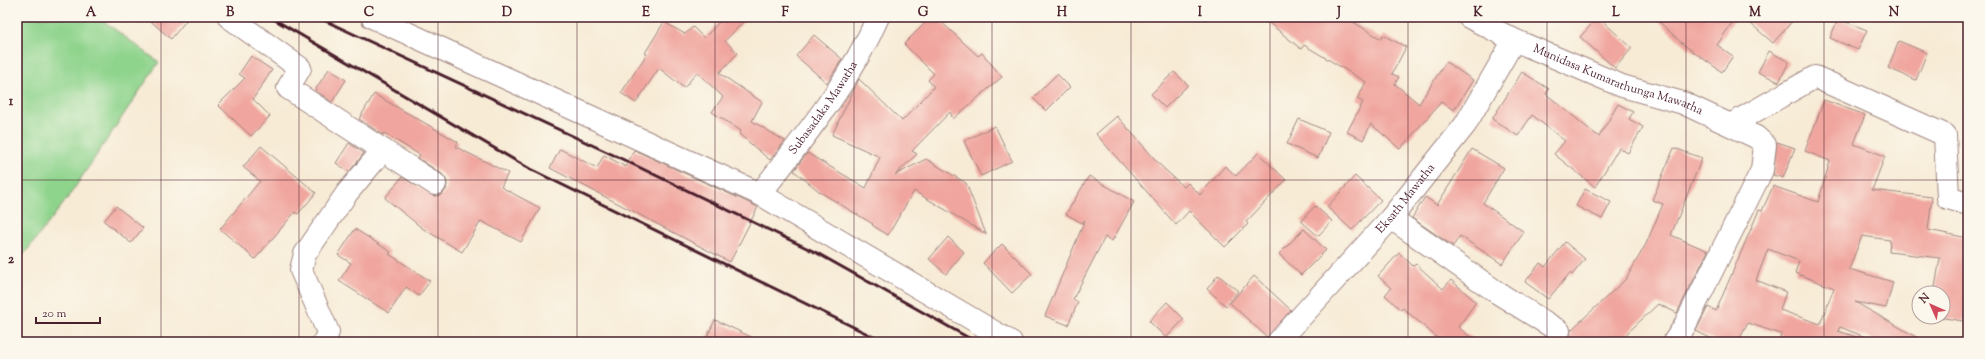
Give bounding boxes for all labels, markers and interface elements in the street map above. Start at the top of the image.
text: A [86,4,97,22]
text: B [226,4,235,22]
text: C [364,4,374,22]
text: D [502,4,512,22]
text: E [642,4,650,22]
text: F [781,4,789,22]
text: G [918,4,929,22]
text: H [1057,4,1068,22]
text: I [1198,4,1203,22]
text: J [1336,4,1341,22]
text: K [1473,4,1483,22]
text: L [1612,4,1620,22]
text: M [1749,4,1761,22]
text: N [1889,4,1900,22]
street label: Munidasa Kumarathunga Mawatha [1530,40,1706,120]
street label: Subasadaka Mawatha [785,57,863,159]
text: 1 [9,93,14,111]
street label: Eksath Mawatha [1372,160,1440,238]
text: 2 [8,251,15,269]
north arrow [1911,285,1951,325]
text: N [1915,290,1934,308]
scale bar [36,299,100,325]
text: 20 m [42,305,67,323]

